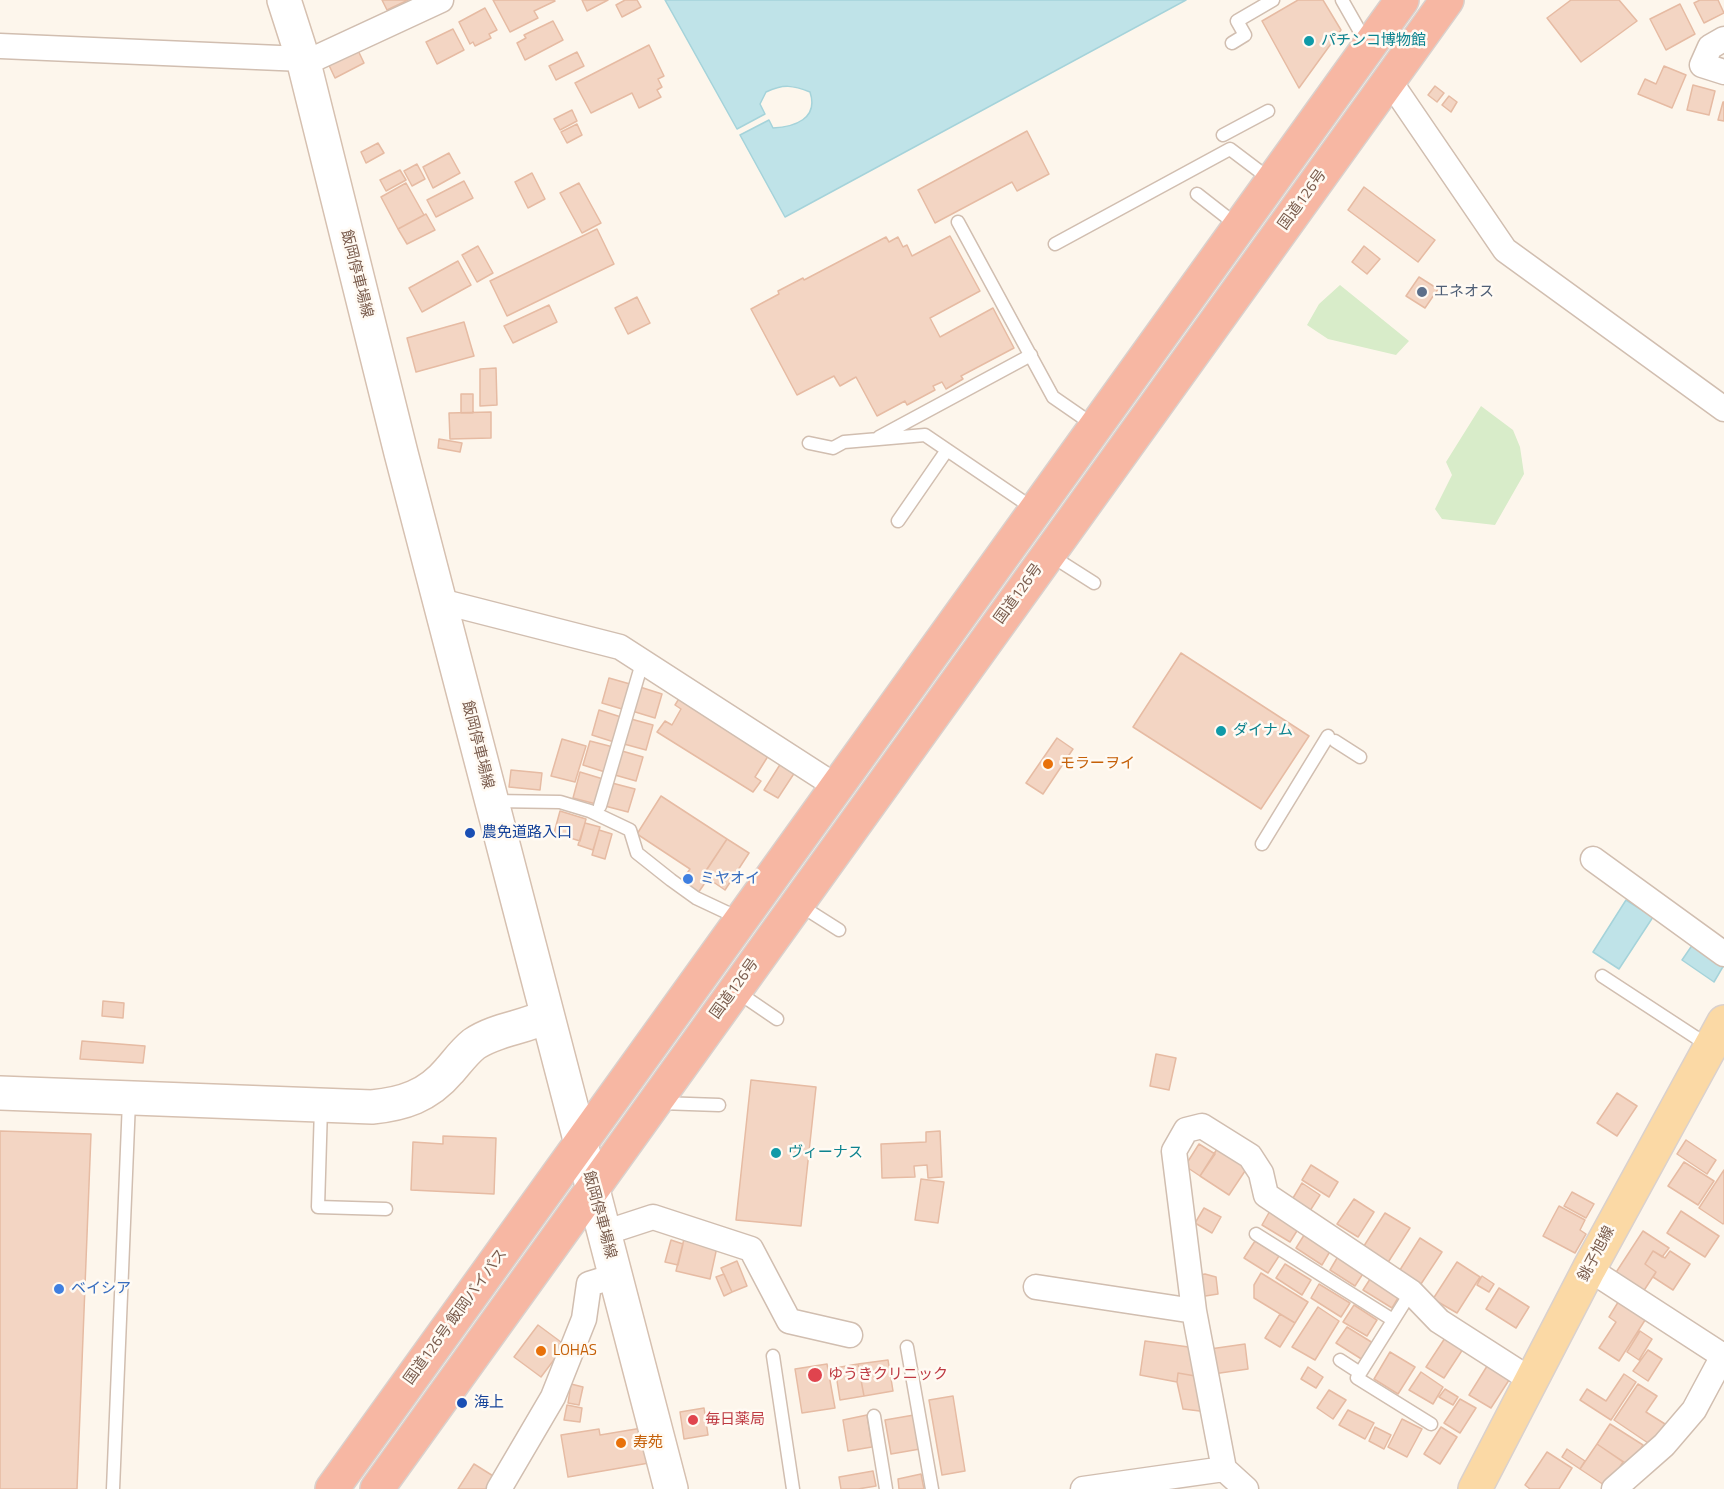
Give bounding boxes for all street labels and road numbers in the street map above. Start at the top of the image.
street label: 国道126号 [1275,166,1331,234]
street label: 飯岡停車場線 [336,228,376,320]
street label: 国道126号 [991,560,1047,628]
street label: 飯岡停車場線 [457,699,497,791]
street label: 国道126号 [707,955,763,1023]
street label: 飯岡停車場線 [579,1169,619,1261]
street label: 銚子旭線 [1575,1223,1619,1285]
street label: 国道126号 飯岡バイパス [401,1246,511,1388]

